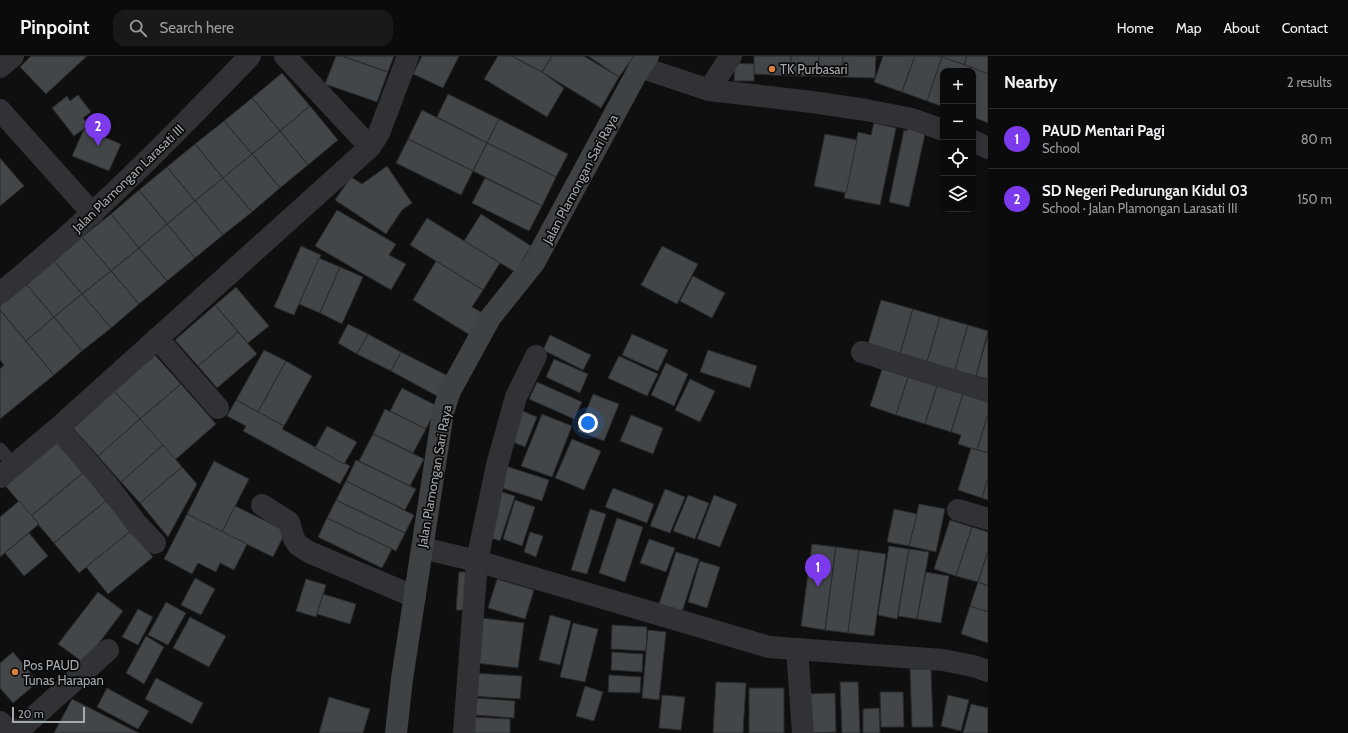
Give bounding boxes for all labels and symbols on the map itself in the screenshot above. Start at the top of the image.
place label: TK Purbasari [780,61,847,77]
marker: TK Purbasari [767,64,777,74]
street label: Jalan Plamongan Sari Raya [539,111,621,247]
pin: 2 [85,113,111,146]
street label: Jalan Plamongan Larasati III [68,121,187,236]
street label: Jalan Plamongan Sari Raya [413,403,455,549]
your location [578,413,598,433]
pin: 1 [805,554,831,587]
place label: Pos PAUD Tunas Harapan [23,657,104,688]
marker: Pos PAUD Tunas Harapan [10,667,20,677]
scale bar [12,705,85,724]

